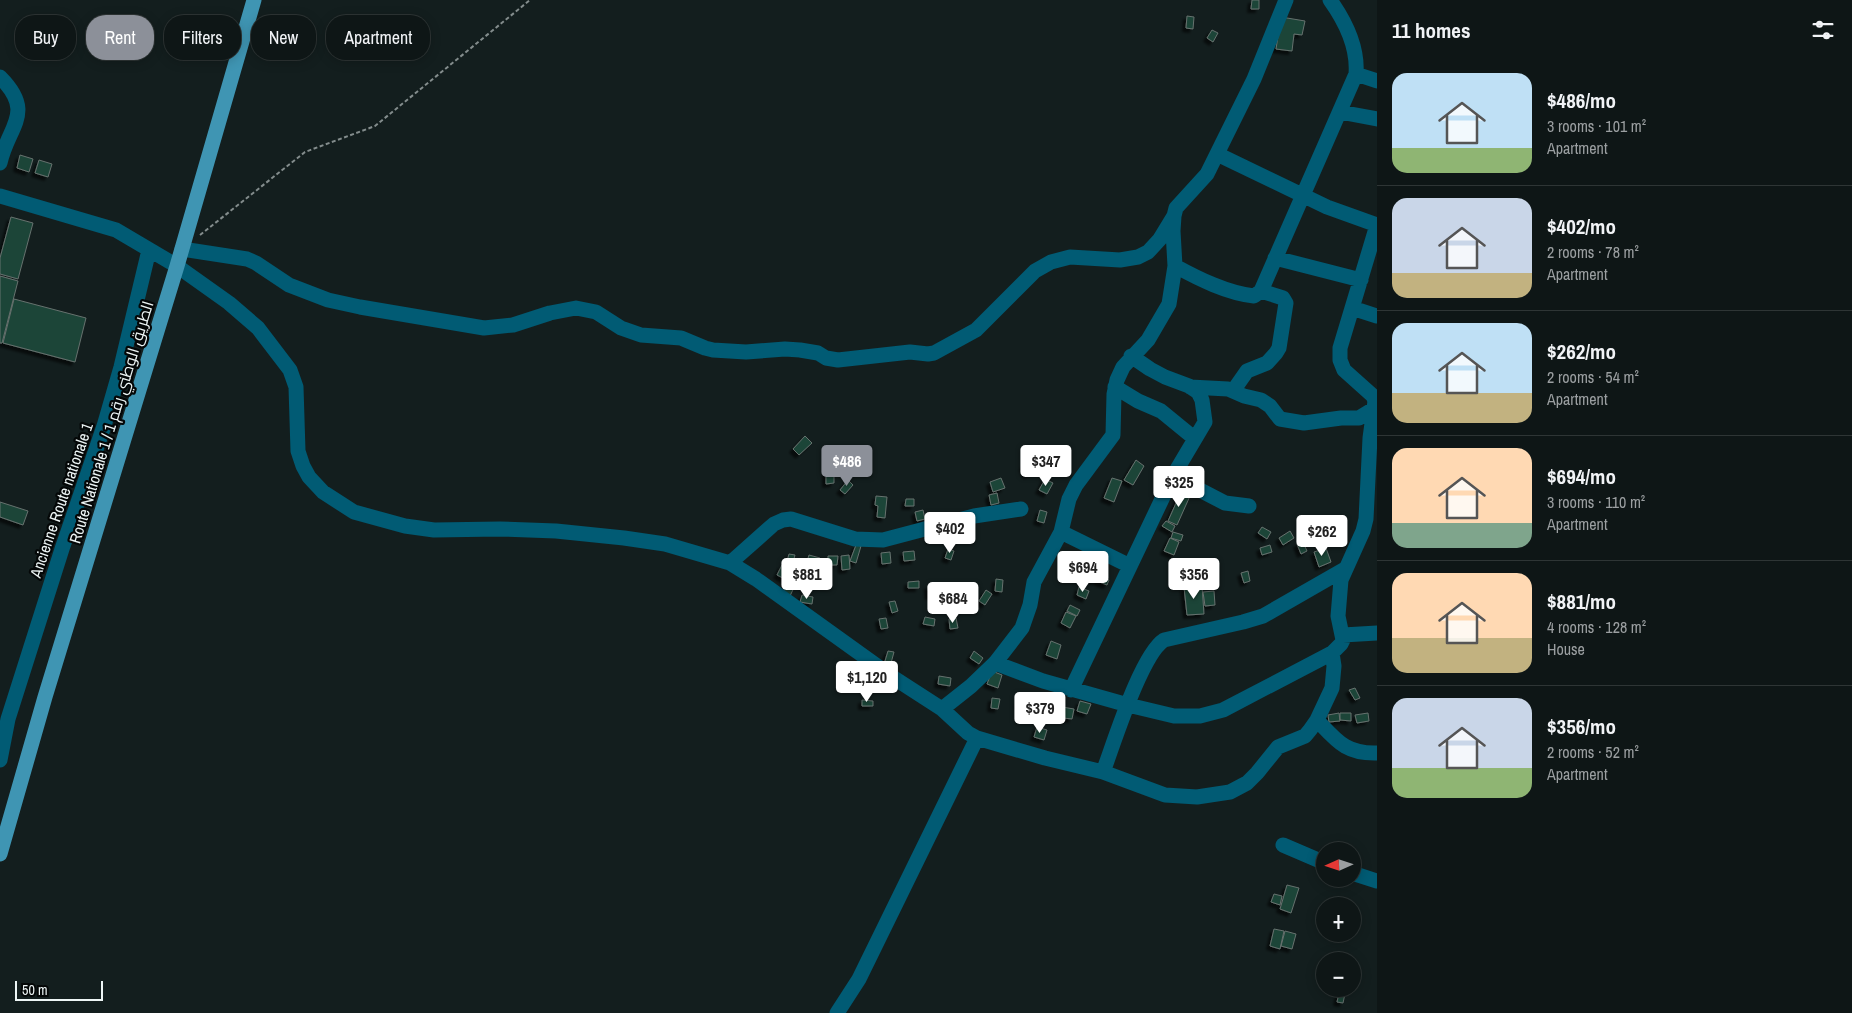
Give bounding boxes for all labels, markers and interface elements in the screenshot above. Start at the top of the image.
chip: Buy [15,15,76,60]
chip: Rent [86,15,154,60]
chip: Filters [164,15,241,60]
chip: New [251,15,316,60]
chip: Apartment [326,15,430,60]
text: 11 homes [1392,16,1471,45]
icon: filters [1809,16,1837,44]
text: $486/mo [1547,86,1616,115]
icon: home [1432,93,1492,153]
text: 3 rooms · 101 m² [1547,115,1646,137]
text: Apartment [1547,137,1608,159]
text: $402/mo [1547,212,1616,241]
icon: home [1432,218,1492,278]
text: 2 rooms · 78 m² [1547,241,1639,263]
text: Apartment [1547,263,1608,285]
street label: Route Nationale 1 / الطريق الوطني رقم 1 [64,298,161,547]
text: $262/mo [1547,337,1616,366]
icon: home [1432,343,1492,403]
text: 2 rooms · 54 m² [1547,366,1639,388]
text: Apartment [1547,388,1608,410]
street label: Ancienne Route nationale 1 [24,419,98,581]
pin: $486 [817,444,877,487]
pin: $347 [1016,444,1076,487]
text: $486 [832,450,862,472]
text: $347 [1031,450,1061,472]
text: $694/mo [1547,462,1616,491]
pin: $325 [1149,466,1209,508]
icon: home [1432,468,1492,528]
text: $325 [1164,471,1194,493]
text: 3 rooms · 110 m² [1547,491,1645,513]
pin: $402 [920,512,980,554]
text: Apartment [1547,513,1608,535]
pin: $262 [1292,514,1352,557]
text: $402 [935,517,965,539]
text: $262 [1307,520,1337,542]
pin: $694 [1053,550,1113,593]
text: $694 [1068,556,1098,578]
pin: $881 [777,558,837,600]
pin: $356 [1164,558,1224,600]
text: $881 [792,563,822,585]
text: $356 [1179,563,1209,585]
pin: $684 [923,582,983,624]
text: $684 [938,587,968,609]
text: $881/mo [1547,587,1616,616]
icon: home [1432,593,1492,653]
text: 4 rooms · 128 m² [1547,616,1646,638]
text: House [1547,638,1585,660]
pin: $1,120 [826,660,908,703]
text: $1,120 [847,666,887,688]
pin: $379 [1010,692,1070,734]
text: $379 [1025,697,1055,719]
text: $356/mo [1547,712,1616,741]
icon: home [1432,718,1492,778]
text: 2 rooms · 52 m² [1547,741,1639,763]
text: Apartment [1547,763,1608,785]
north arrow [1316,842,1361,888]
map controls [1316,842,1361,997]
button: + [1316,897,1361,942]
button: − [1316,952,1361,997]
scale bar [15,978,102,1001]
text: 50 m [22,981,48,999]

